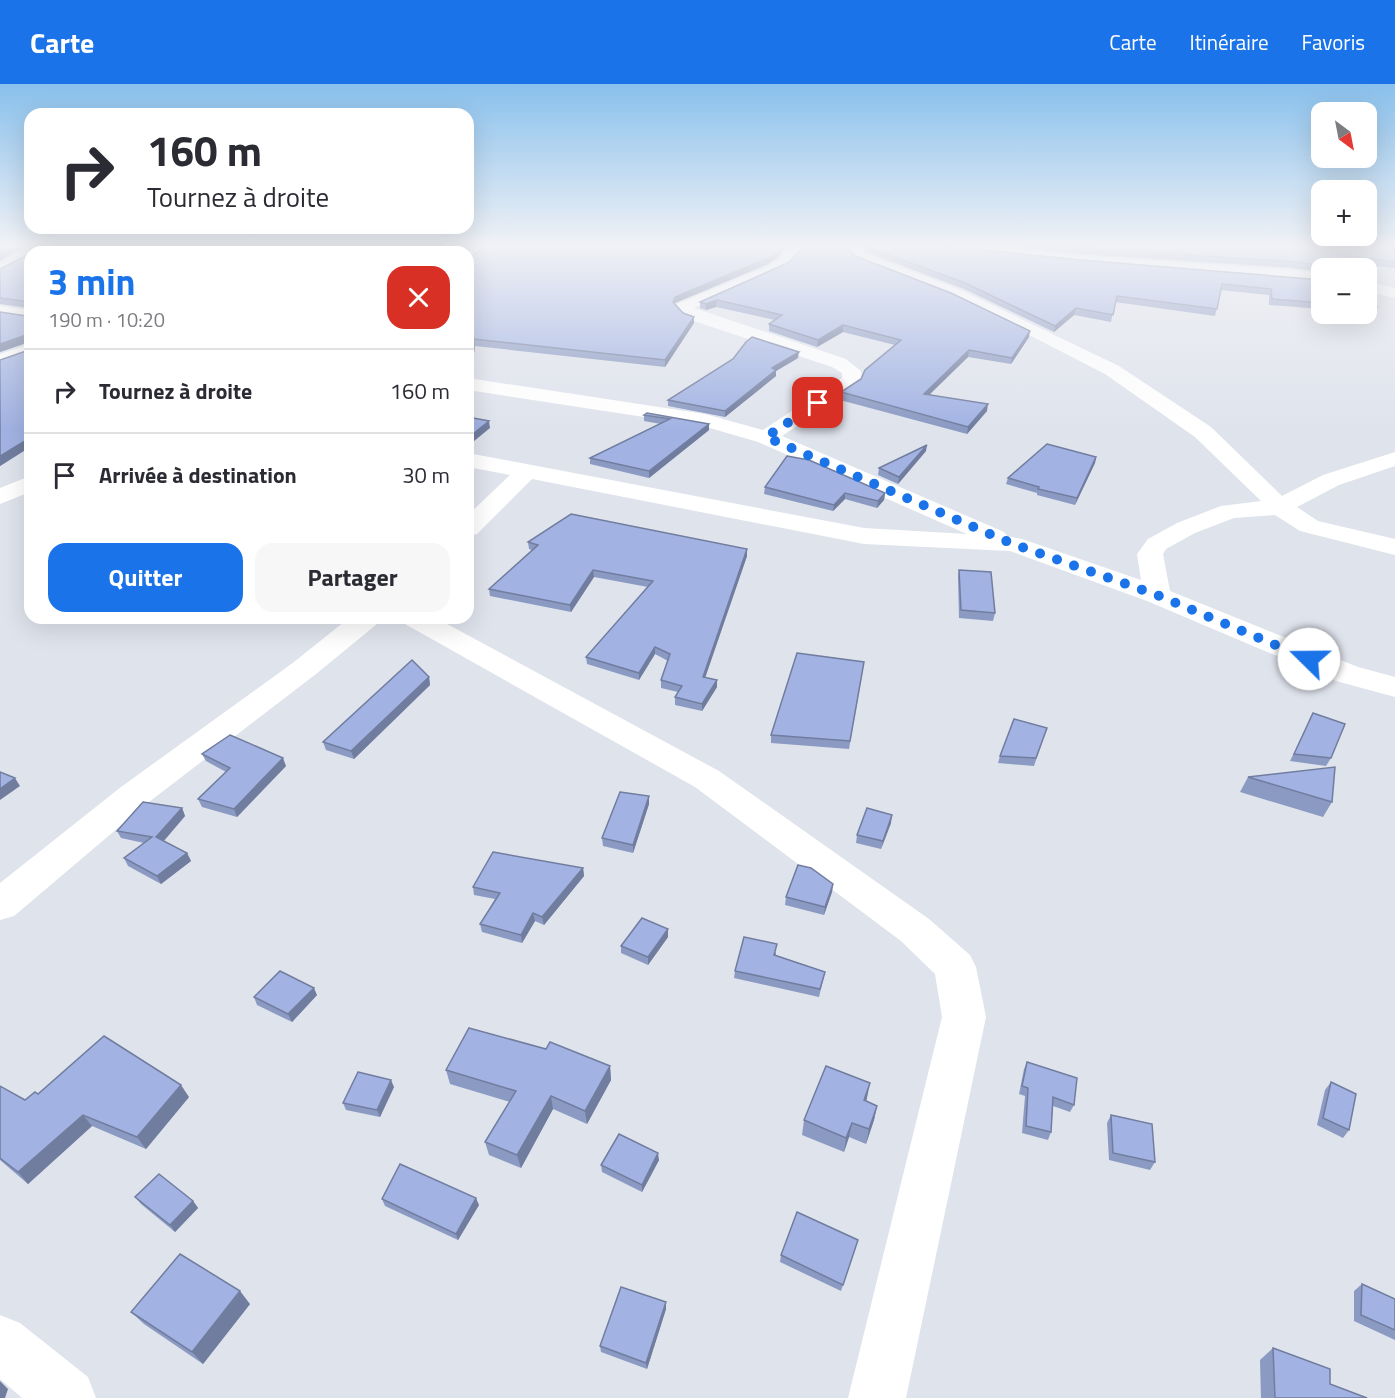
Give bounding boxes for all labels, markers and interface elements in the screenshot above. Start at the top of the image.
text: Carte [30,21,94,64]
text: Carte [1109,26,1157,58]
text: Itinéraire [1190,26,1269,58]
text: Favoris [1302,26,1365,58]
north arrow [1311,102,1377,168]
map controls [1311,102,1377,324]
text: 160 m [147,118,262,182]
icon: right [48,132,126,210]
text: Tournez à droite [147,176,329,217]
button: + [1311,180,1377,246]
text: 3 min [48,254,135,309]
button: − [1311,258,1377,324]
button: close [387,266,450,329]
text: 190 m · 10:20 [48,304,165,335]
text: Tournez à droite [99,374,252,408]
text: 160 m [390,374,450,408]
icon: right [48,375,81,408]
pin [792,377,843,428]
icon: arrive [801,386,834,419]
text: Arrivée à destination [99,458,297,492]
text: 30 m [402,458,450,492]
icon: arrive [48,459,81,492]
button: Quitter [48,543,243,612]
button: Partager [255,543,450,612]
position arrow [1277,627,1341,691]

